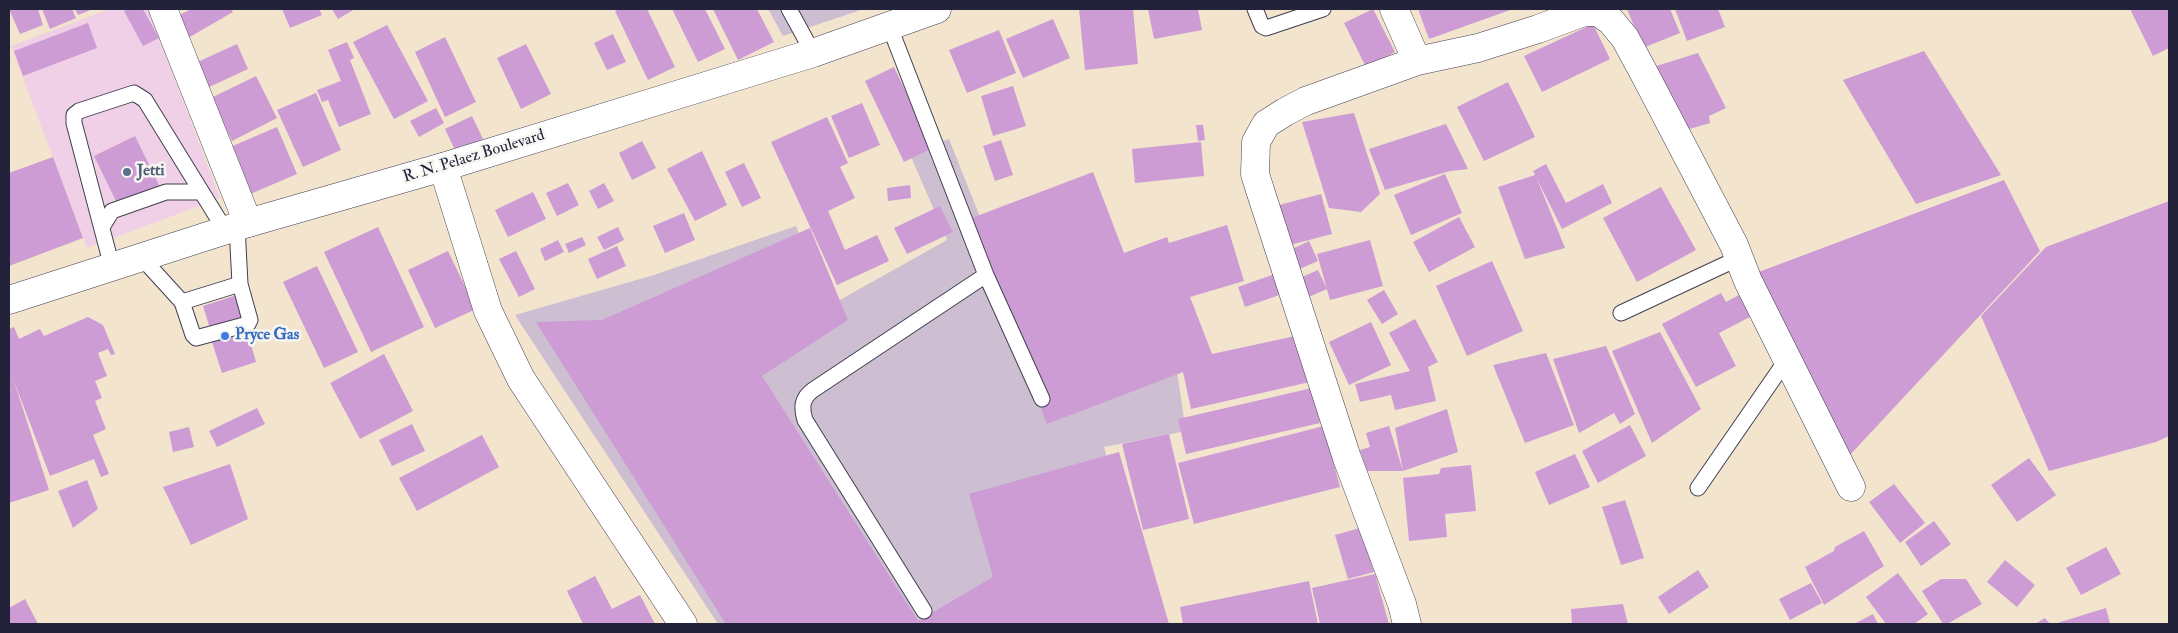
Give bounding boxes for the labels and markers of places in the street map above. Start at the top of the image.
place label: Jetti [137,162,165,182]
marker: Jetti [121,166,133,178]
place label: Pryce Gas [235,326,299,346]
marker: Pryce Gas [219,330,231,342]

